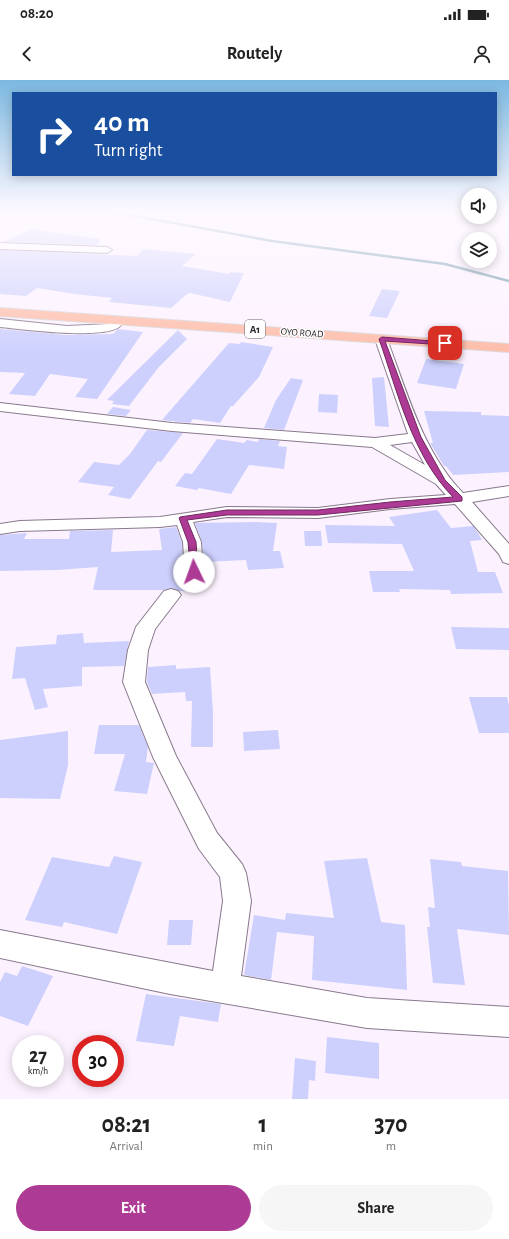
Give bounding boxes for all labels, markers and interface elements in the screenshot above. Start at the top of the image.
text: 08:20 [20,6,54,21]
icon: back [16,43,38,65]
icon: person [471,43,493,65]
text: Routely [227,45,282,63]
icon: right [28,108,80,160]
text: 40 m [94,109,150,137]
text: Turn right [94,142,163,160]
map controls [461,188,497,268]
button: sound [461,188,497,224]
button: layers [461,232,497,268]
road number: A1 [245,320,265,338]
pin [428,326,462,360]
street label: OYO ROAD [280,327,324,340]
icon: arrive [434,332,456,354]
position arrow [173,551,215,593]
speed limit sign: 30 [72,1035,124,1087]
text: 27 [29,1046,47,1066]
text: km/h [28,1066,48,1076]
text: 08:21 [101,1113,151,1137]
text: 1 [258,1113,267,1137]
text: 370 [374,1113,408,1137]
text: Arrival [110,1140,143,1153]
text: min [253,1140,273,1153]
text: m [386,1140,396,1153]
button: Exit [16,1185,251,1231]
button: Share [259,1185,493,1231]

